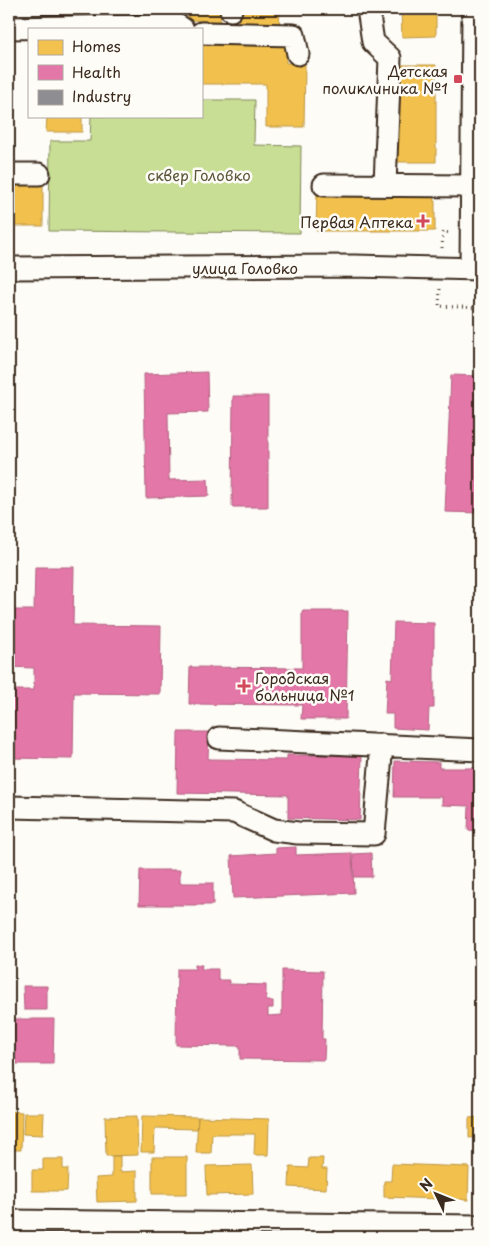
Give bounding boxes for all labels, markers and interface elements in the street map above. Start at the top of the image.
legend [28,28,202,118]
text: Homes [72,34,121,57]
place label: Детская поликлиника №1 [322,59,448,99]
text: Health [72,60,121,83]
marker: Детская поликлиника №1 [452,73,464,85]
text: Industry [72,84,131,107]
park label: сквер Головко [147,163,251,186]
place label: Первая Аптека [300,210,414,233]
marker: Первая Аптека [417,215,429,227]
street label: улица Головко [192,256,298,279]
place label: Городская больница №1 [255,666,355,706]
marker: Городская больница №1 [237,679,251,693]
north arrow [412,1168,462,1218]
text: N [415,1174,438,1196]

